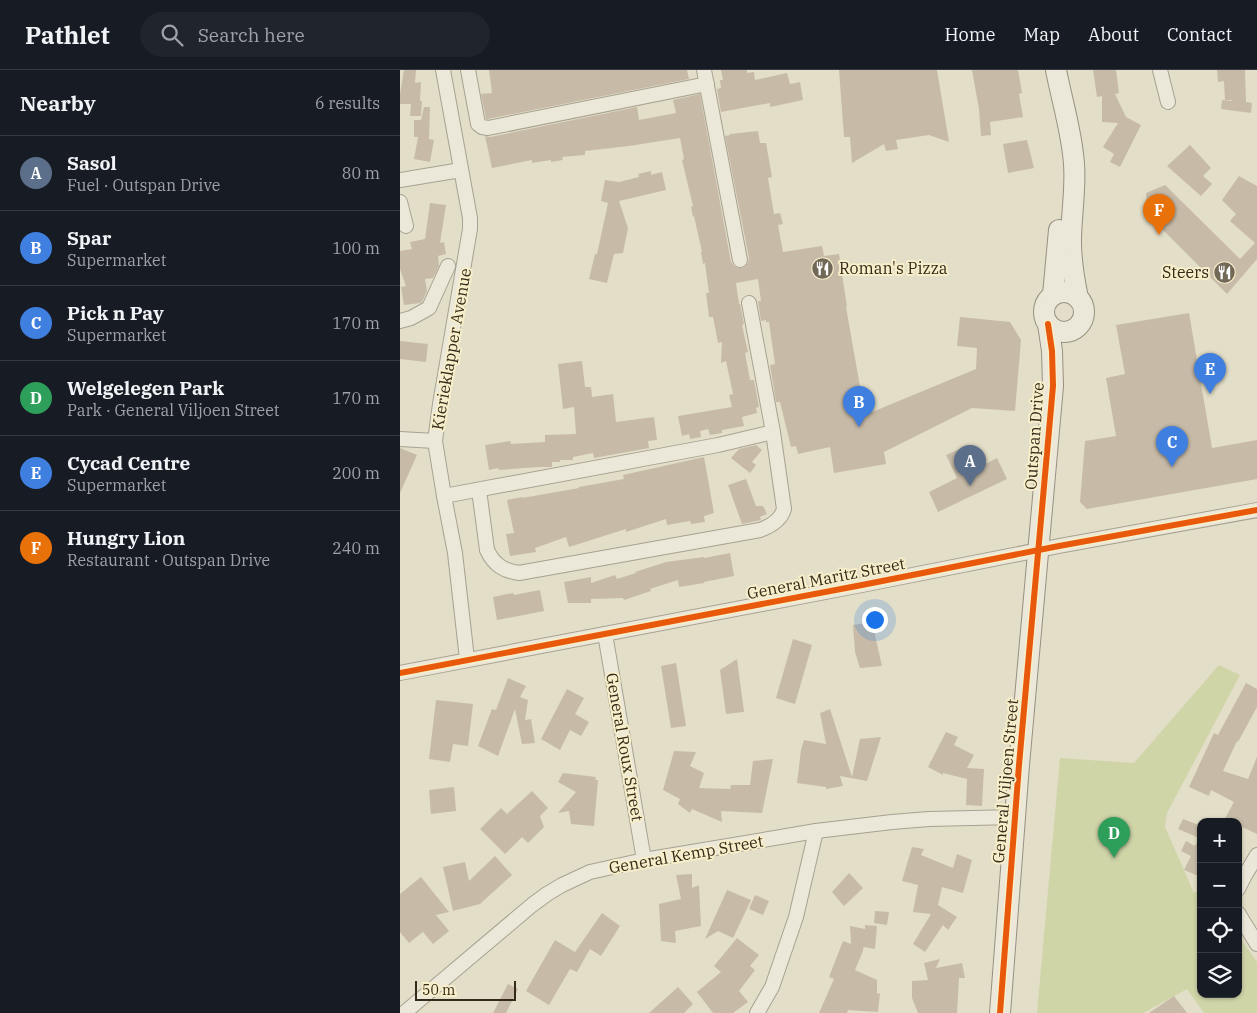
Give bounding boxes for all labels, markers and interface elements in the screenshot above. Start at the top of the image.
search box [140,12,490,57]
text: Pathlet [25,19,110,51]
icon: search [158,21,186,49]
text: Search here [198,23,305,47]
text: Home [944,23,996,46]
text: Map [1024,23,1060,46]
text: About [1088,23,1139,46]
text: Contact [1167,23,1232,46]
text: Nearby [20,89,96,117]
text: 6 results [315,93,380,113]
text: Sasol [67,151,117,175]
text: A [30,163,42,183]
text: 80 m [342,163,380,183]
text: Fuel · Outspan Drive [67,175,220,195]
pin: F [1143,194,1175,235]
text: Spar [67,226,111,250]
text: B [30,238,42,258]
text: 100 m [332,238,380,258]
text: Supermarket [67,250,166,270]
restaurant icon: Roman's Pizza [811,256,835,280]
place label: Roman's Pizza [839,258,948,278]
restaurant icon: Steers [1213,260,1237,284]
place label: Steers [1162,262,1209,282]
street label: Kierieklapper Avenue [427,267,475,431]
text: Pick n Pay [67,301,164,325]
text: C [31,313,41,333]
text: 170 m [332,313,380,333]
text: Supermarket [67,325,166,345]
pin: E [1194,353,1226,394]
text: Welgelegen Park [67,376,224,400]
street label: Outspan Drive [1020,382,1048,490]
pin: B [843,386,875,427]
text: D [30,388,42,408]
text: 170 m [332,388,380,408]
text: Park · General Viljoen Street [67,400,279,420]
pin: C [1156,426,1188,467]
pin: A [954,445,986,486]
text: Cycad Centre [67,451,190,475]
text: E [31,463,41,483]
text: 200 m [332,463,380,483]
text: Supermarket [67,475,166,495]
text: Hungry Lion [67,526,185,550]
text: F [31,538,41,558]
text: 240 m [332,538,380,558]
text: Restaurant · Outspan Drive [67,550,270,570]
street label: General Maritz Street [745,553,907,603]
your location [862,607,888,633]
street label: General Roux Street [602,671,648,823]
street label: General Viljoen Street [988,698,1022,864]
pin: D [1098,817,1130,858]
map controls [1197,818,1242,998]
button: + [1197,818,1242,863]
street label: General Kemp Street [607,831,765,877]
button: − [1197,863,1242,908]
button: locate [1197,908,1242,953]
button: layers [1197,953,1242,998]
scale bar [415,978,516,1001]
text: 50 m [422,981,455,999]

